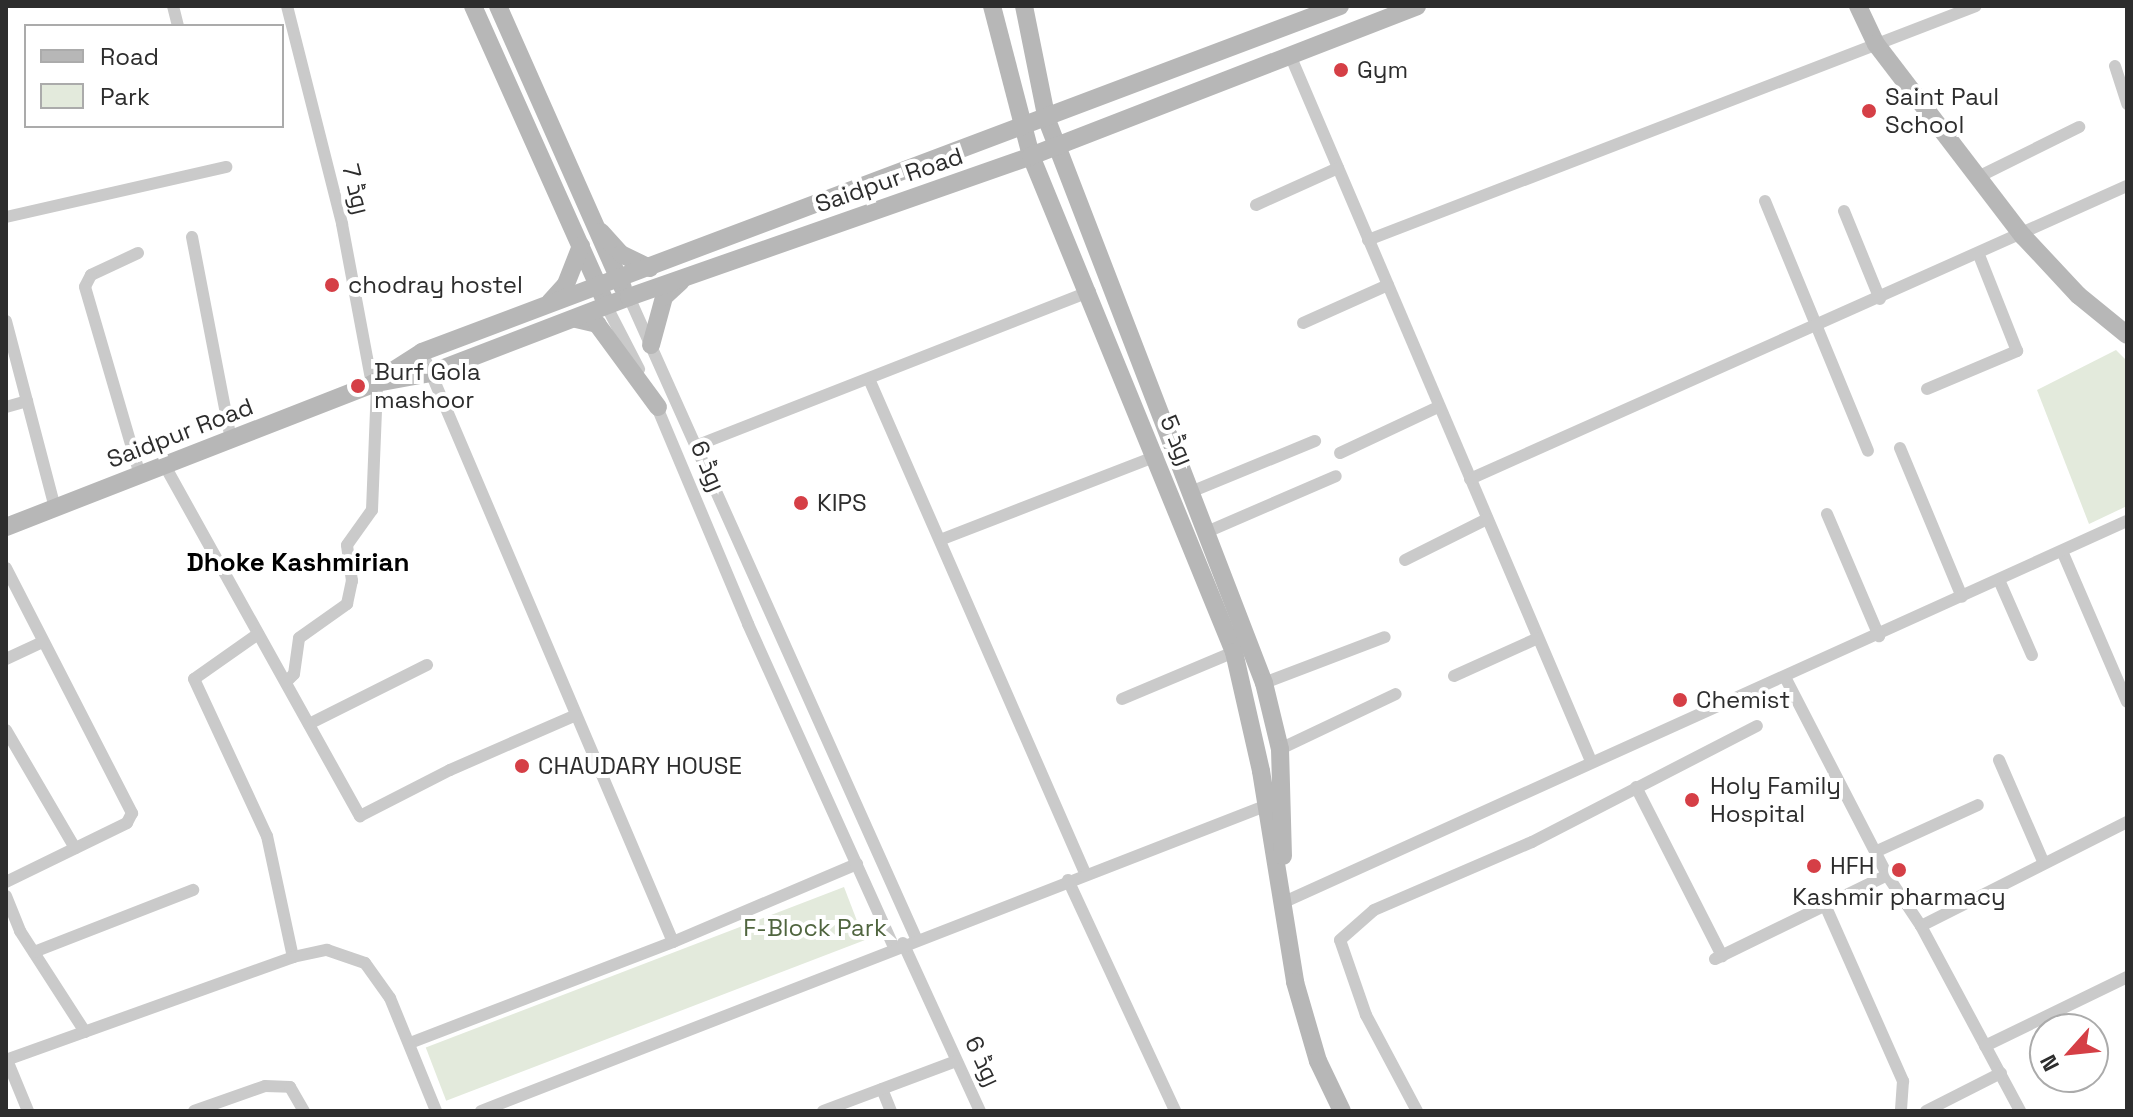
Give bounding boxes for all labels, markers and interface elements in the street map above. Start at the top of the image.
legend [24,24,284,128]
text: Road [100,41,159,72]
place label: Gym [1357,56,1408,84]
marker: Gym [1332,61,1350,79]
text: Park [100,81,150,112]
place label: Saint Paul School [1885,83,1999,139]
marker: Saint Paul School [1860,102,1878,120]
street label: Saidpur Road [811,141,967,219]
street label: روڈ 7 [336,161,376,217]
place label: chodray hostel [348,271,523,299]
marker: chodray hostel [323,276,341,294]
place label: Burf Gola mashoor [374,358,481,414]
marker: Burf Gola mashoor [349,377,367,395]
street label: Saidpur Road [103,392,257,474]
street label: روڈ 5 [1154,411,1200,469]
street label: روڈ 6 [685,437,731,495]
place label: KIPS [817,489,867,517]
marker: KIPS [792,494,810,512]
district label: Dhoke Kashmirian [187,547,409,579]
place label: Chemist [1696,686,1790,714]
marker: Chemist [1671,691,1689,709]
place label: CHAUDARY HOUSE [538,752,742,780]
marker: CHAUDARY HOUSE [513,757,531,775]
place label: Holy Family Hospital [1710,772,1841,828]
marker: Holy Family Hospital [1681,789,1703,811]
place label: HFH [1830,852,1874,880]
marker: HFH [1805,857,1823,875]
marker: Kashmir pharmacy [1890,861,1908,879]
place label: Kashmir pharmacy [1792,883,2006,911]
park label: F-Block Park [743,914,887,942]
north arrow [2029,1013,2109,1093]
street label: روڈ 6 [959,1031,1007,1091]
text: N [2034,1050,2065,1076]

